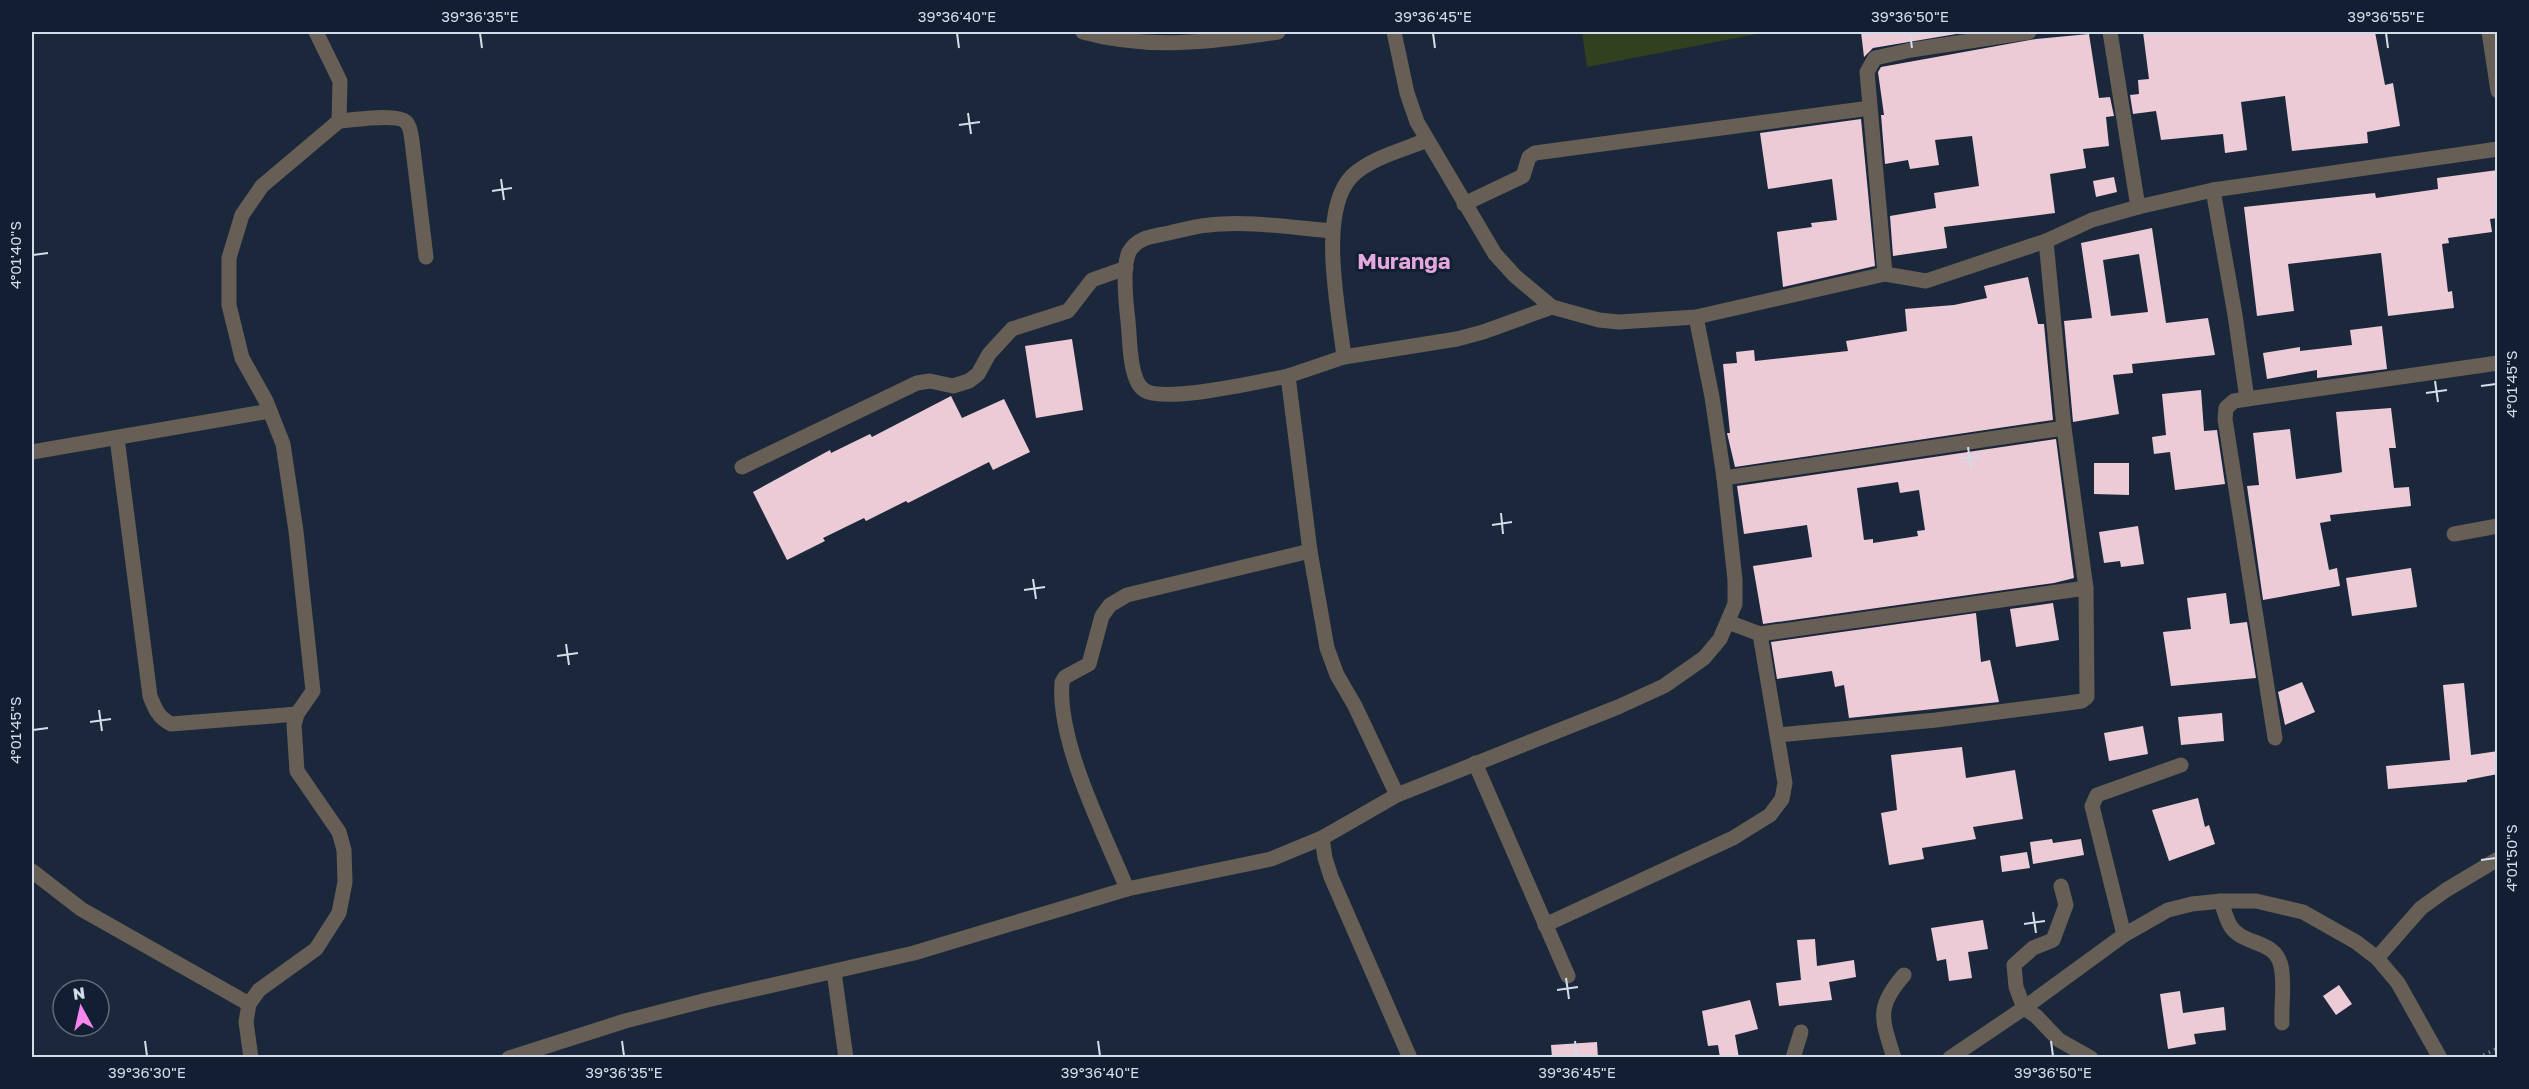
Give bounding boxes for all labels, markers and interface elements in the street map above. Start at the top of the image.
text: 39°36'35"E [441,7,519,25]
text: 39°36'40"E [918,7,996,25]
text: 39°36'45"E [1394,7,1472,25]
text: 39°36'50"E [1871,7,1949,25]
text: 39°36'55"E [2347,7,2425,25]
text: 4°01'40"S [6,221,24,289]
district label: Muranga [1357,247,1451,274]
text: 4°01'45"S [2502,350,2520,418]
text: 4°01'45"S [6,696,24,764]
text: 4°01'50"S [2502,824,2520,892]
north arrow [51,978,111,1038]
text: N [71,982,86,1004]
text: 39°36'30"E [108,1063,186,1081]
text: 39°36'35"E [585,1063,663,1081]
text: 39°36'40"E [1061,1063,1139,1081]
text: 39°36'45"E [1538,1063,1616,1081]
text: 39°36'50"E [2014,1063,2092,1081]

